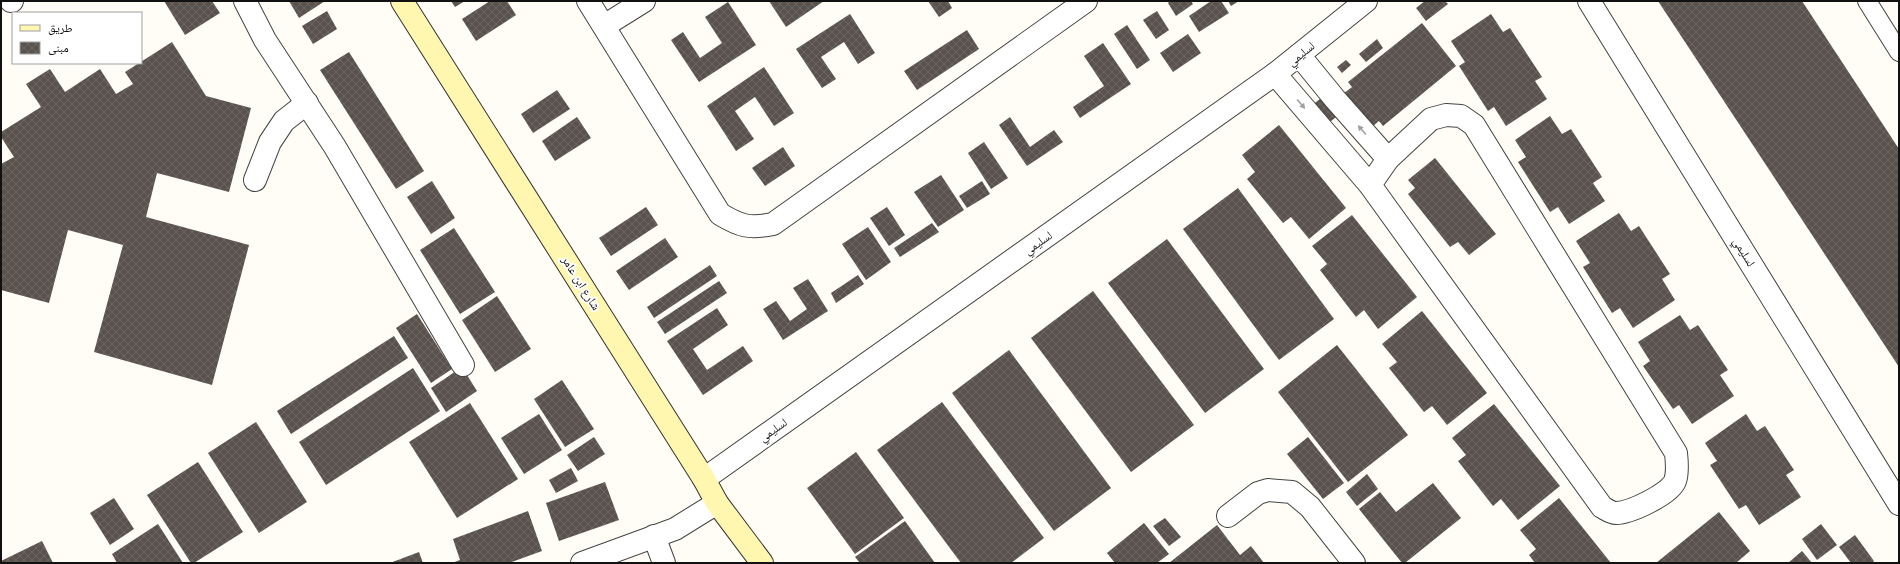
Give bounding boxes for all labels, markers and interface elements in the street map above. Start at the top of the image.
legend [12,12,142,64]
text: طريق [48,20,73,35]
street label: لسليمي [1284,38,1319,72]
text: مبنى [48,40,69,55]
one-way arrow [1297,98,1306,109]
one-way arrow [1357,125,1366,135]
street label: لسليمي [1021,228,1056,260]
street label: لسليمي [1727,235,1759,270]
street label: شارع ابن عامر [557,252,604,313]
street label: لسليمي [756,415,791,447]

